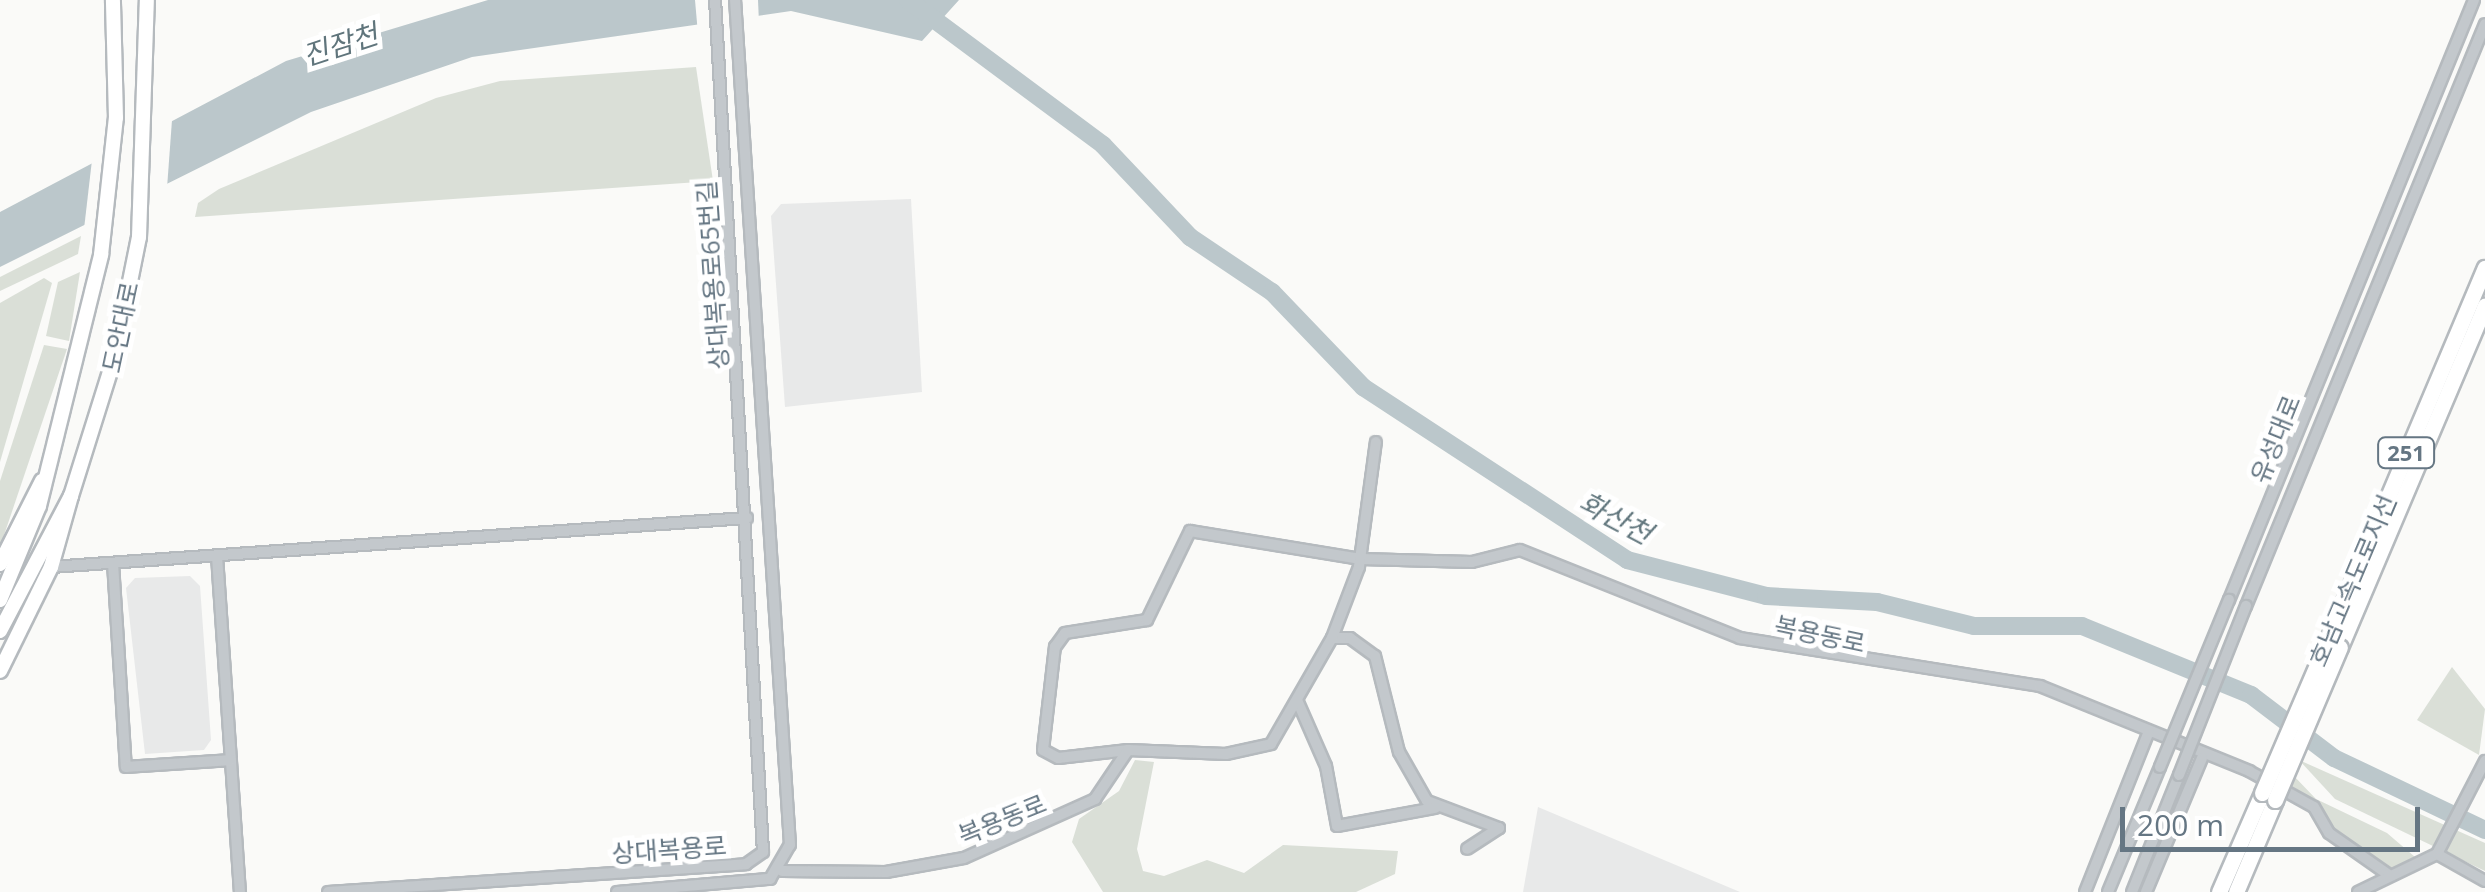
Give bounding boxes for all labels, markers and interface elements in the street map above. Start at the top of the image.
water label: 진잠천 [298,16,382,72]
street label: 상대복용로65번길 [690,179,734,371]
street label: 도안대로 [96,279,144,375]
street label: 유성대로 [2244,391,2306,487]
road number: 251 [2376,436,2436,470]
water label: 화산천 [1574,484,1658,550]
street label: 호남고속도로지선 [2302,489,2402,671]
street label: 복용동로 [1772,610,1868,658]
scale bar [2125,787,2425,849]
street label: 복용동로 [954,788,1050,850]
text: 200 m [2137,804,2224,845]
street label: 상대복용로 [611,830,727,868]

